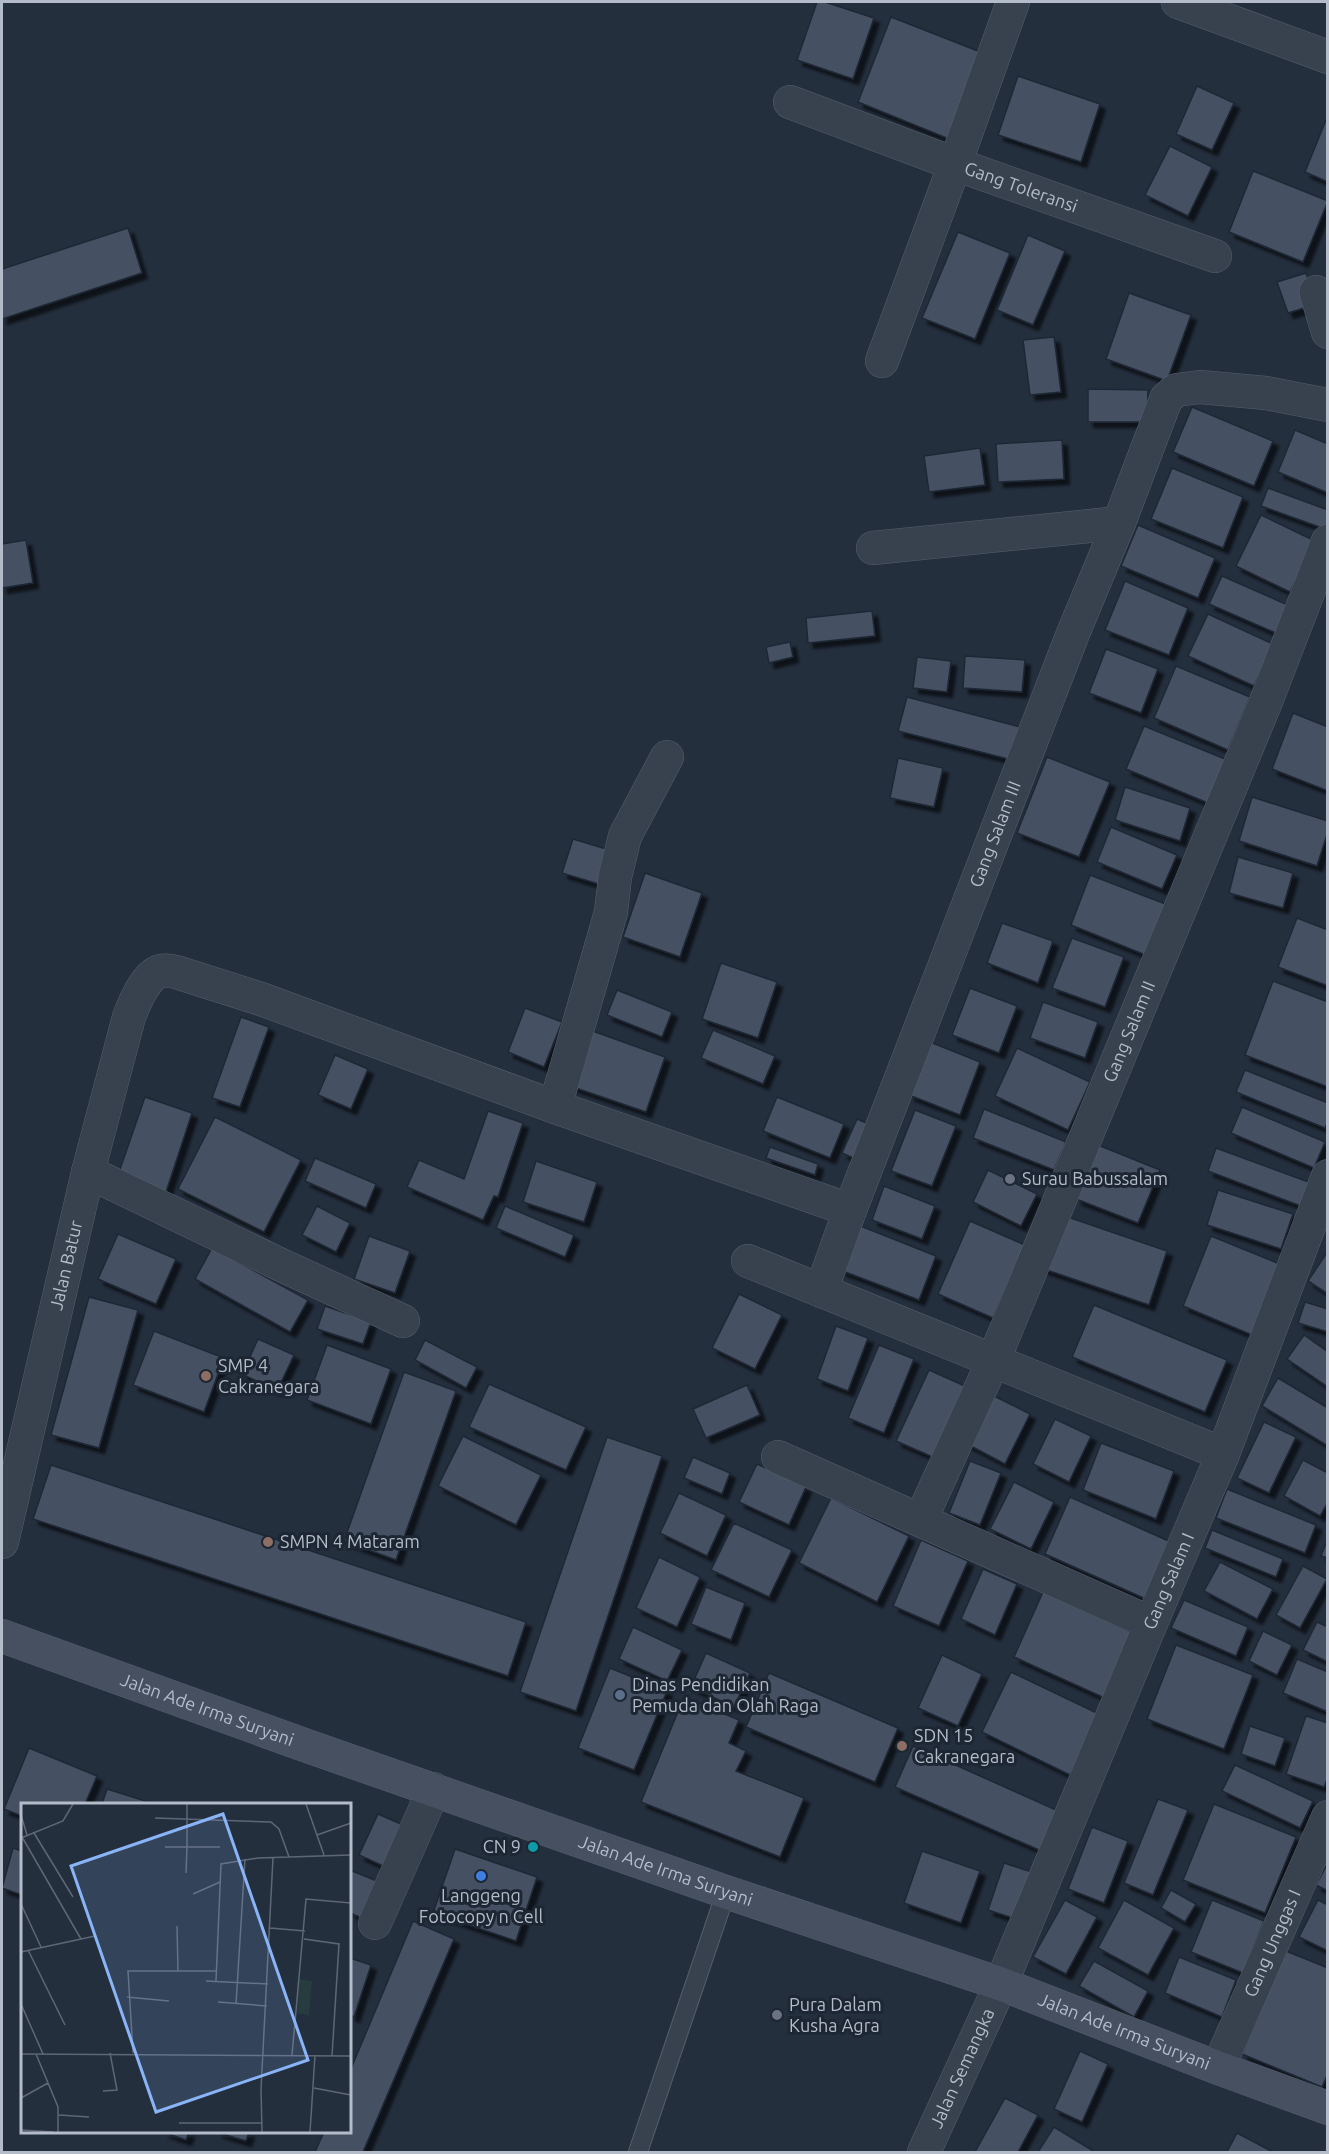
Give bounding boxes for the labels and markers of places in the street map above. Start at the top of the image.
place label: Surau Babussalam [1022,1168,1168,1188]
marker: Surau Babussalam [1003,1172,1017,1186]
place label: SMP 4 Cakranegara [218,1355,319,1396]
marker: SMP 4 Cakranegara [199,1369,213,1383]
place label: SMPN 4 Mataram [280,1531,420,1551]
marker: SMPN 4 Mataram [261,1535,275,1549]
place label: Dinas Pendidikan Pemuda dan Olah Raga [632,1674,819,1715]
marker: Dinas Pendidikan Pemuda dan Olah Raga [613,1688,627,1702]
place label: SDN 15 Cakranegara [914,1725,1015,1766]
marker: SDN 15 Cakranegara [895,1739,909,1753]
place label: CN 9 [483,1836,521,1856]
marker: CN 9 [526,1840,540,1854]
marker: Langgeng Fotocopy n Cell [474,1869,488,1883]
place label: Langgeng Fotocopy n Cell [419,1885,544,1926]
place label: Pura Dalam Kusha Agra [789,1994,882,2035]
marker: Pura Dalam Kusha Agra [770,2008,784,2022]

